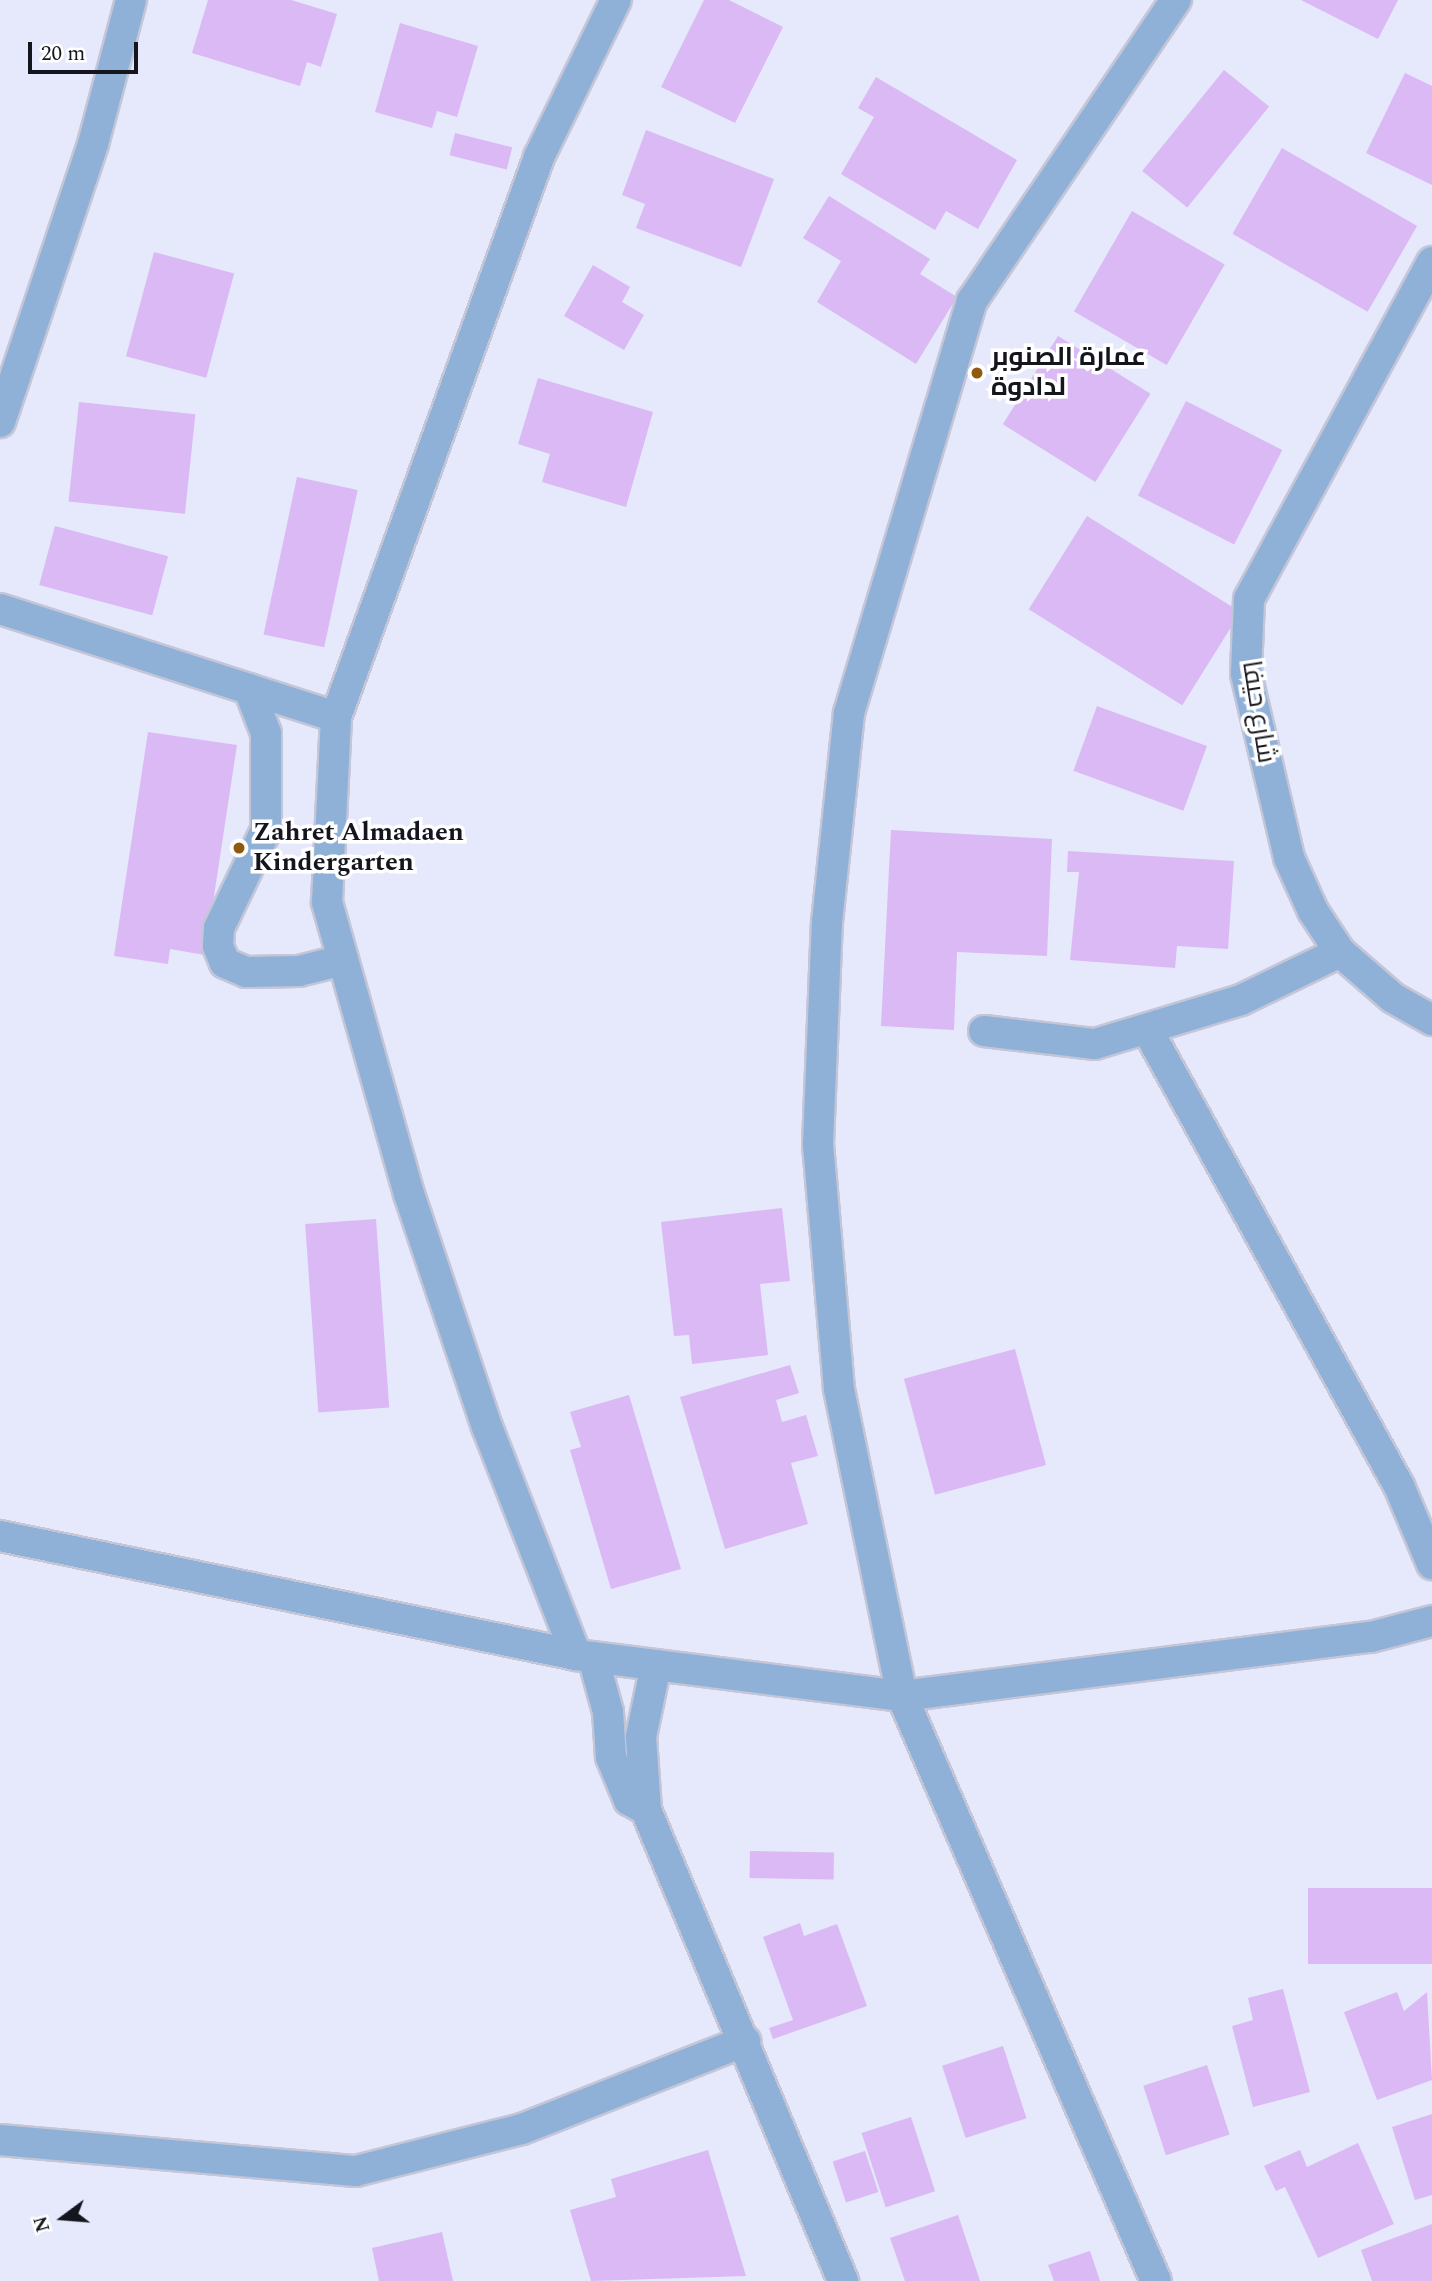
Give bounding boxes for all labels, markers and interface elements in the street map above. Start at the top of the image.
scale bar [32,28,142,72]
text: 20 m [41,38,85,70]
place label: عمارة الصنوبر لدادوة [991,342,1146,404]
marker: عمارة الصنوبر لدادوة [969,365,985,381]
street label: شارع حيفا [1235,659,1281,765]
place label: Zahret Almadaen Kindergarten [253,817,464,878]
marker: Zahret Almadaen Kindergarten [231,840,247,856]
north arrow [28,2183,98,2253]
text: N [26,2212,58,2235]

